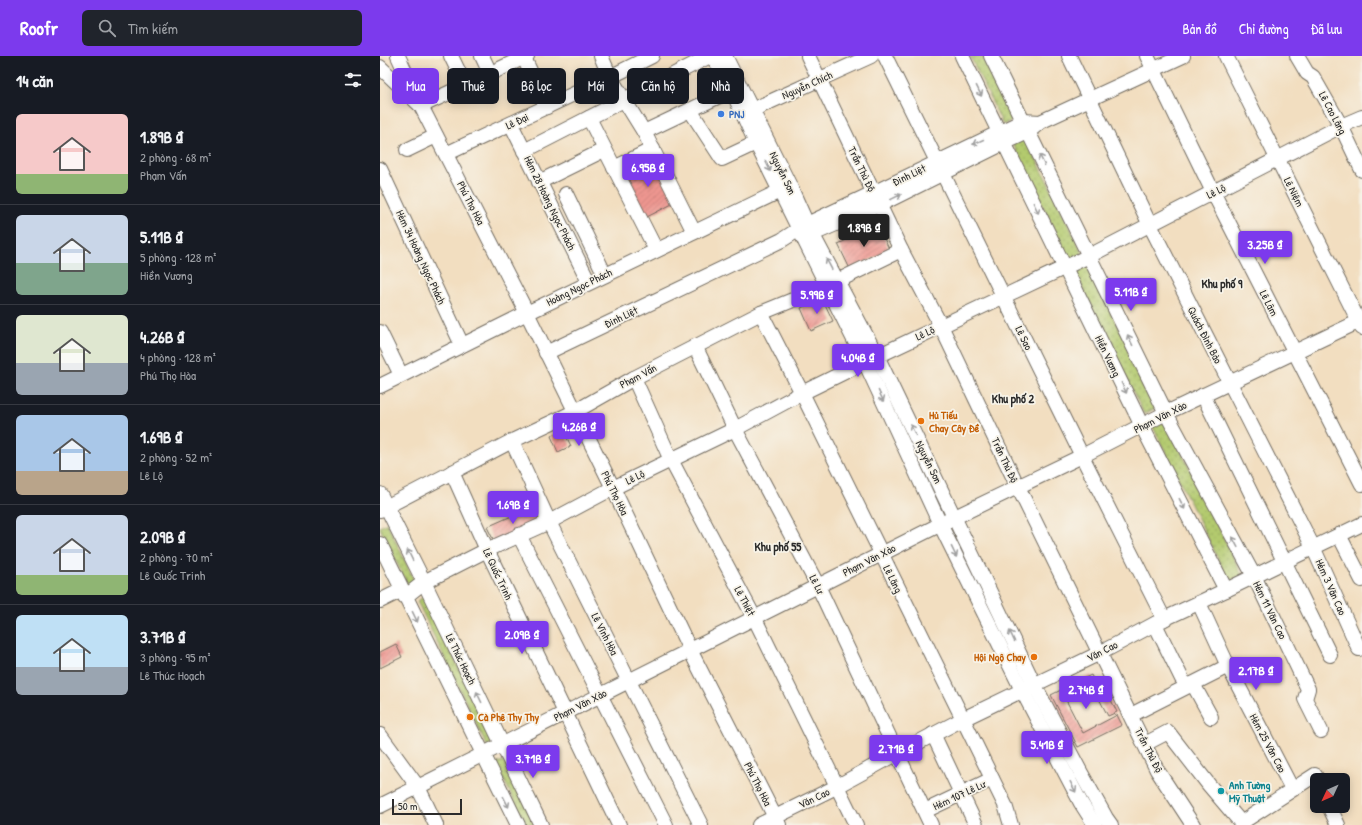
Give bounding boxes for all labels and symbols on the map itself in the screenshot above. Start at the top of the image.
street label: Nguyễn Chích [780,68,835,102]
one-way arrow [976,85,983,97]
street label: Lê Cao Lãng [1316,89,1350,137]
place label: PNJ [729,107,744,121]
marker: PNJ [716,109,726,119]
street label: Lê Đại [503,110,531,132]
one-way arrow [973,139,985,146]
street label: Trần Thủ Độ [845,144,879,194]
street label: Nguyễn Sơn [767,149,799,197]
street label: Hẻm 28 Hoàng Ngọc Phách [521,153,579,253]
pin: 6.95B ₫ [611,154,685,188]
one-way arrow [1038,154,1045,166]
one-way arrow [765,160,772,172]
street label: Đinh Liệt [890,161,928,189]
street label: Lê Niệm [1281,175,1307,210]
street label: Phú Thọ Hòa [454,179,488,228]
street label: Lê Lộ [1204,180,1228,202]
one-way arrow [889,193,901,200]
one-way arrow [1033,202,1040,214]
street label: Hẻm 34 Hoàng Ngọc Phách [393,208,449,307]
pin: 1.89B ₫ [827,214,901,248]
pin: 3.25B ₫ [1228,231,1302,265]
one-way arrow [824,259,832,271]
street label: Hoàng Ngọc Phách [544,265,614,309]
district label: Khu phố 9 [1201,275,1243,293]
pin: 5.11B ₫ [1094,278,1168,312]
pin: 5.99B ₫ [780,281,854,315]
street label: Lê Lâm [1257,288,1282,319]
street label: Đinh Liệt [602,303,640,331]
street label: Quách Đình Bảo [1185,304,1226,366]
street label: Lê Lộ [913,322,937,343]
street label: Lê Sao [1012,324,1036,353]
street label: Hiền Vương [1092,333,1124,379]
one-way arrow [1126,334,1133,346]
pin: 4.04B ₫ [821,344,895,378]
street label: Phạm Vấn [617,360,659,392]
one-way arrow [1121,381,1128,393]
one-way arrow [878,390,885,402]
district label: Khu phố 2 [992,390,1035,408]
street label: Phạm Văn Xảo [1131,397,1189,436]
place label: Hủ Tiếu Chay Cây Đề [929,408,980,436]
pin: 4.26B ₫ [542,413,616,447]
marker: Hủ Tiếu Chay Cây Đề [916,416,926,426]
one-way arrow [909,424,916,436]
street label: Trần Thủ Độ [988,435,1022,485]
street label: Nguyễn Sơn [913,438,945,486]
street label: Lê Lộ [623,466,647,488]
street label: Phú Thọ Hòa [598,469,632,518]
pin: 1.69B ₫ [476,491,550,525]
one-way arrow [1179,498,1186,510]
one-way arrow [1231,536,1239,548]
district label: Khu phố 55 [755,538,802,556]
street label: Phạm Văn Xảo [840,540,898,579]
one-way arrow [951,545,958,557]
street label: Lê Quốc Trinh [480,546,516,602]
one-way arrow [406,549,413,561]
street label: Hẻm 3 Văn Cao [1312,557,1350,618]
street label: Lê Lăng [880,563,906,595]
street label: Lê Lư [806,572,828,597]
street label: Hẻm 11 Văn Cao [1250,579,1290,642]
street label: Lê Thiệt [731,584,759,618]
street label: Lê Vĩnh Hòa [588,610,622,658]
one-way arrow [412,611,419,623]
pin: 2.09B ₫ [485,621,559,655]
one-way arrow [1008,630,1015,642]
street label: Lê Thúc Hoạch [443,631,479,687]
street label: Văn Cao [1084,637,1120,665]
place label: Hội Ngộ Chay [974,650,1026,665]
marker: Hội Ngộ Chay [1029,652,1039,662]
pin: 2.17B ₫ [1219,657,1293,691]
pin: 2.74B ₫ [1049,676,1123,710]
street label: Phạm Văn Xảo [551,685,609,724]
one-way arrow [475,691,482,703]
place label: Cà Phê Thy Thy [478,710,539,725]
street label: Hẻm 25 Văn Cao [1247,711,1290,775]
marker: Cà Phê Thy Thy [465,712,475,722]
street label: Trần Thủ Độ [1132,725,1166,775]
pin: 5.41B ₫ [1010,731,1084,765]
pin: 2.71B ₫ [859,735,933,769]
pin: 3.71B ₫ [496,745,570,779]
street label: Phú Thọ Hòa [741,760,775,809]
north arrow [1310,773,1350,813]
street label: Hẻm 107 Lê Lư [931,776,989,813]
place label: Anh Tường Mỹ Thuật [1229,778,1270,806]
one-way arrow [1070,780,1077,792]
street label: Văn Cao [796,784,832,811]
marker: Anh Tường Mỹ Thuật [1216,786,1226,796]
one-way arrow [503,796,510,808]
scale bar [392,797,462,816]

